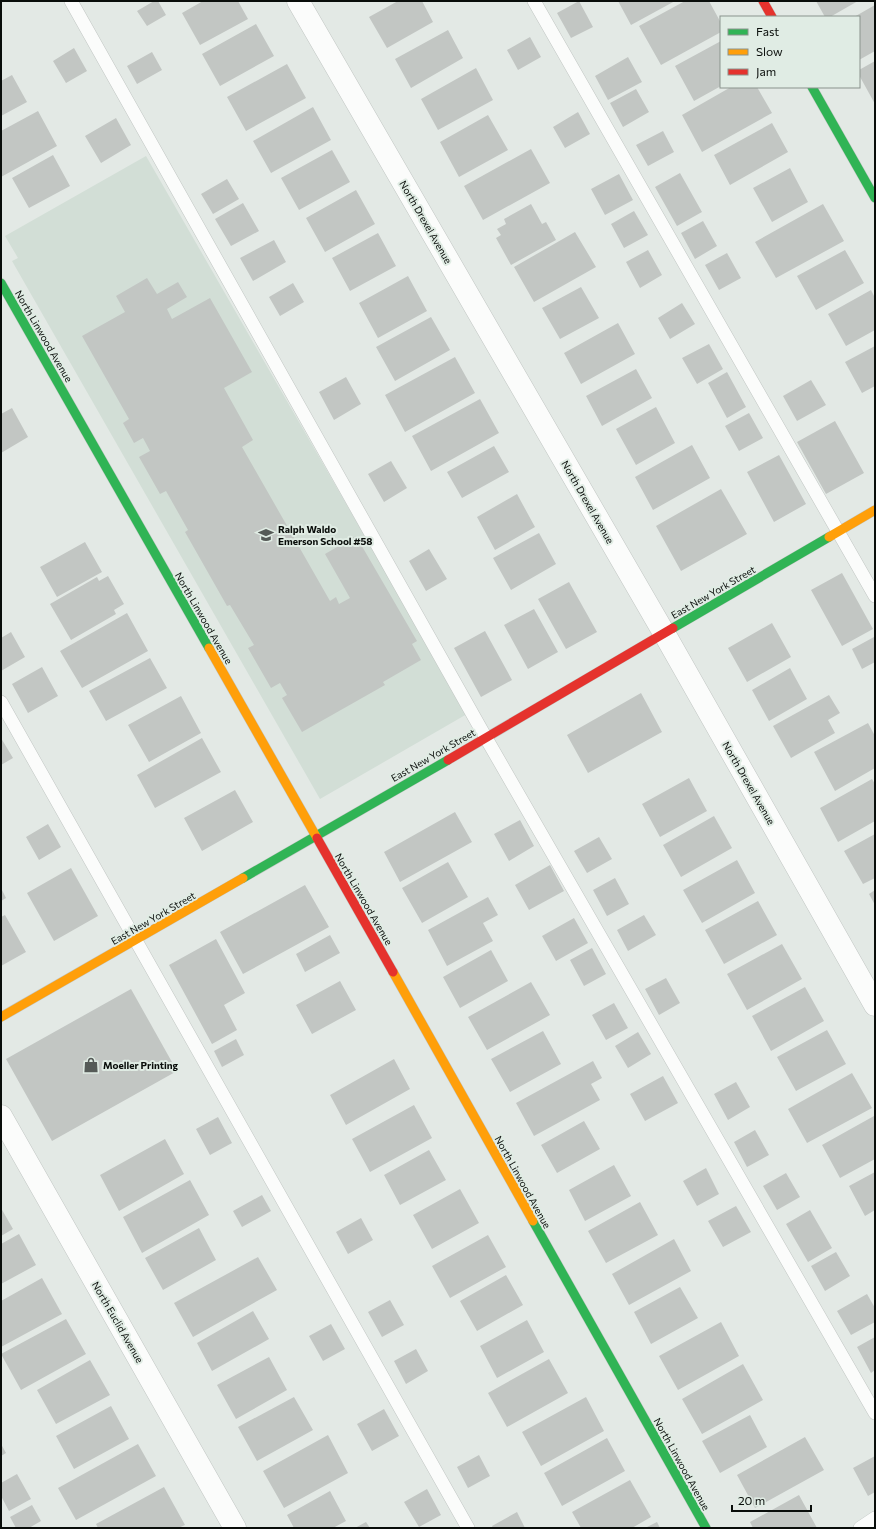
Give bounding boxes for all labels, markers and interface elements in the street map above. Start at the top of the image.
legend [720,16,860,88]
text: Fast [756,24,779,38]
text: Slow [756,44,783,58]
text: Jam [756,64,776,79]
street label: North Drexel Avenue [397,178,455,266]
street label: North Linwood Avenue [13,288,75,384]
street label: North Drexel Avenue [559,458,617,546]
place label: Ralph Waldo Emerson School #58 [278,523,372,547]
school or university icon: Ralph Waldo Emerson School #58 [257,526,275,544]
street label: East New York Street [669,563,757,621]
street label: North Linwood Avenue [173,570,235,666]
street label: East New York Street [389,726,477,784]
street label: North Drexel Avenue [720,739,778,827]
street label: North Linwood Avenue [333,851,395,947]
street label: East New York Street [109,889,197,947]
shop icon: Moeller Printing [82,1056,100,1074]
place label: Moeller Printing [103,1059,179,1071]
street label: North Linwood Avenue [493,1134,553,1230]
street label: North Euclid Avenue [90,1279,146,1365]
street label: North Linwood Avenue [652,1416,712,1512]
scale bar [732,1487,811,1513]
text: 20 m [738,1493,765,1507]

